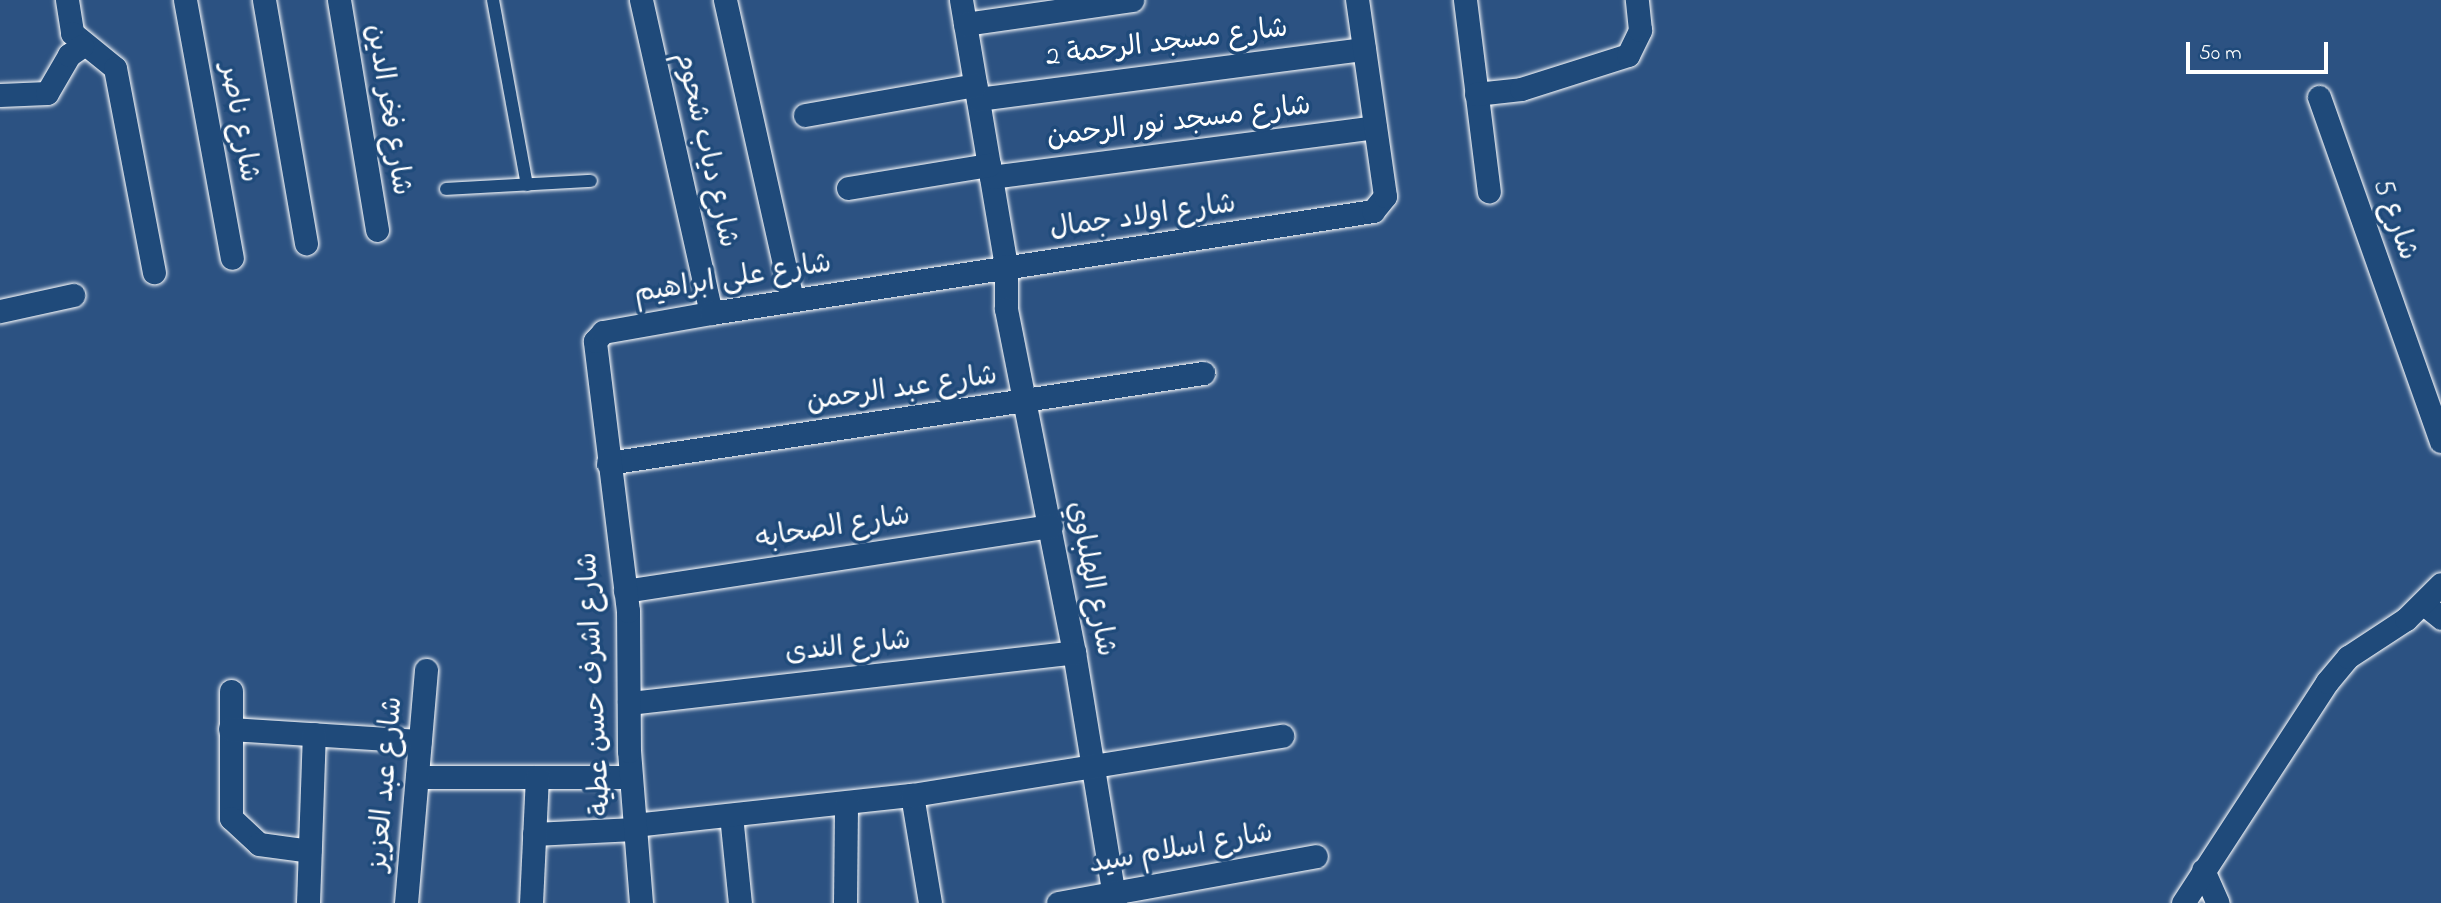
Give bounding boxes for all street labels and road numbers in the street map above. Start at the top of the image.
street label: شارع مسجد الرحمة 2 [1044,12,1290,76]
street label: شارع فخر الدين [357,22,417,198]
street label: شارع دياب شحوم [666,49,744,251]
street label: شارع ناصر [211,61,265,185]
street label: شارع مسجد نور الرحمن [1045,90,1313,156]
street label: شارع 5 [2365,175,2423,265]
street label: شارع اولاد جمال [1048,188,1238,248]
street label: شارع على ابراهيم [632,248,834,312]
street label: شارع عبد الرحمن [805,360,999,420]
street label: شارع الهلباوي [1059,499,1121,659]
street label: شارع الصحابه [753,500,913,558]
street label: شارع اشرف حسن عطية [572,551,620,817]
street label: شارع الندى [784,625,912,671]
street label: شارع عبد العزيز [363,695,411,873]
street label: شارع اسلام سيد [1086,817,1276,883]

